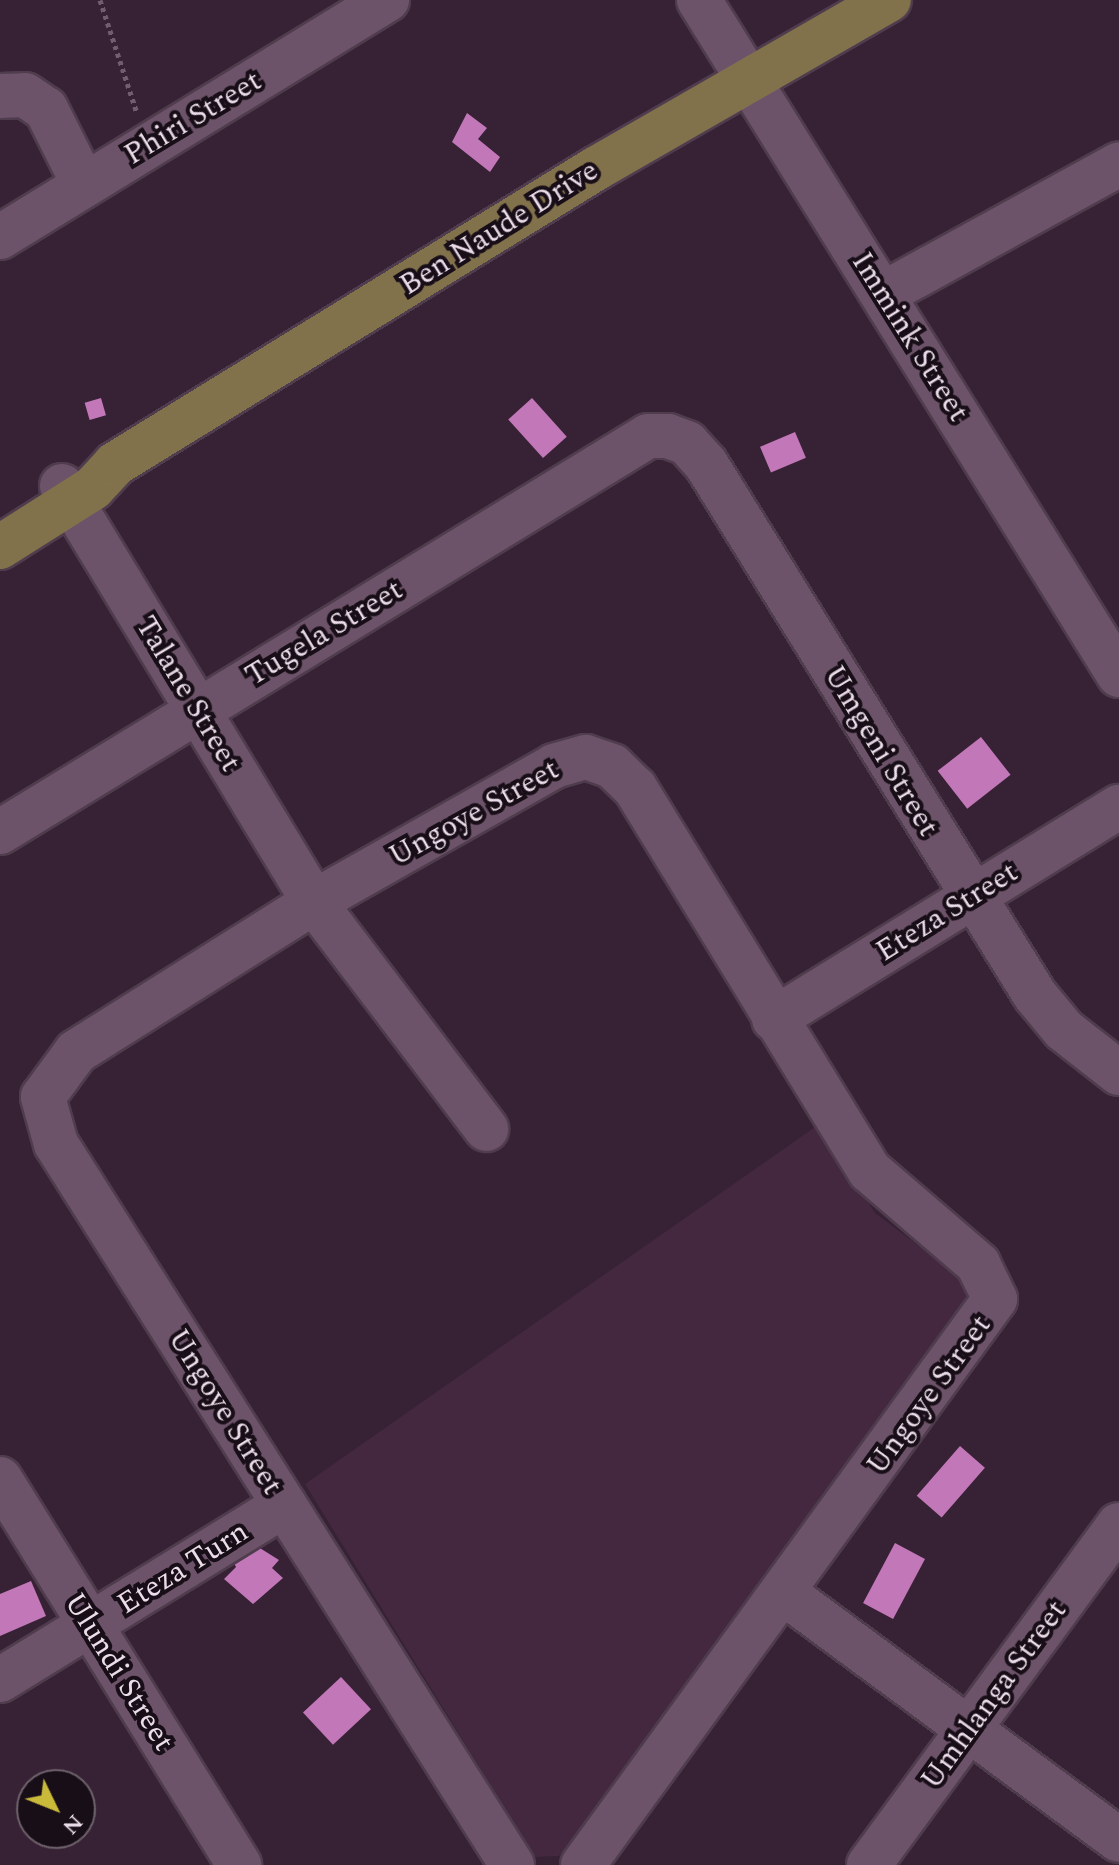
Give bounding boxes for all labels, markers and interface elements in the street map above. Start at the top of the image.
street label: Phiri Street [118,63,268,173]
street label: Ben Naude Drive [393,153,605,303]
street label: Immink Street [844,246,976,428]
street label: Tugela Street [239,572,409,694]
street label: Talane Street [127,610,249,778]
street label: Umgeni Street [816,659,946,843]
street label: Ungoye Street [383,752,565,874]
street label: Eteza Street [870,854,1024,970]
street label: Ungoye Street [859,1308,999,1482]
street label: Ungoye Street [160,1323,290,1501]
street label: Eteza Turn [111,1514,255,1622]
street label: Ulundi Street [56,1586,182,1758]
street label: Umhlanga Street [913,1594,1075,1796]
north arrow [16,1769,96,1849]
text: N [54,1807,91,1842]

